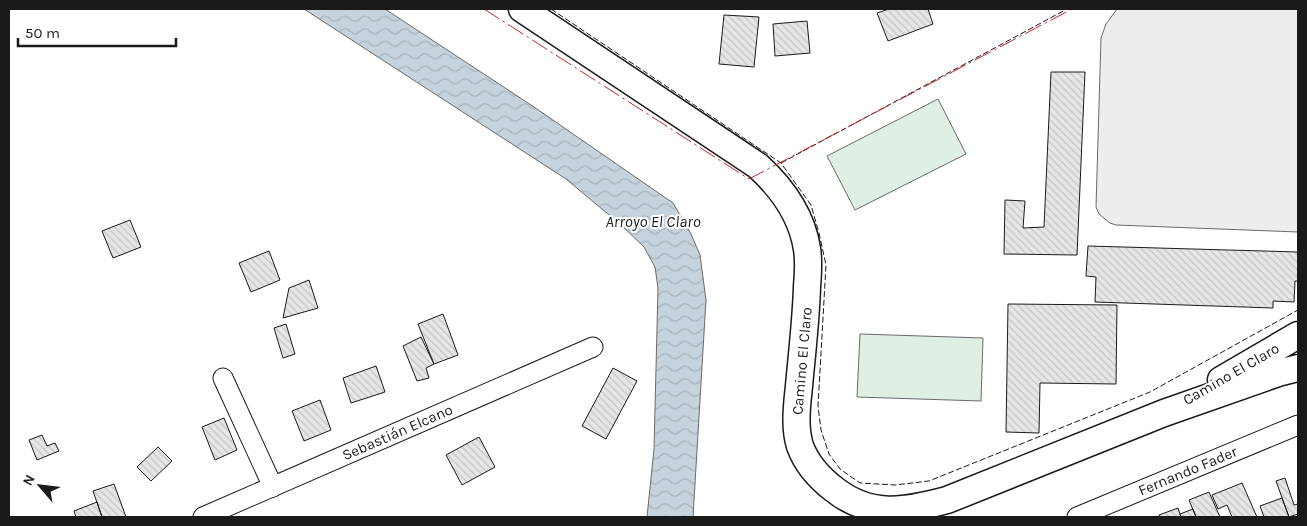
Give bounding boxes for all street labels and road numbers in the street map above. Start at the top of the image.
street label: Camino El Claro [788,306,816,416]
street label: Camino El Claro [1180,339,1282,409]
street label: Sebastián Elcano [339,400,455,464]
street label: Fernando Fader [1136,442,1240,499]

